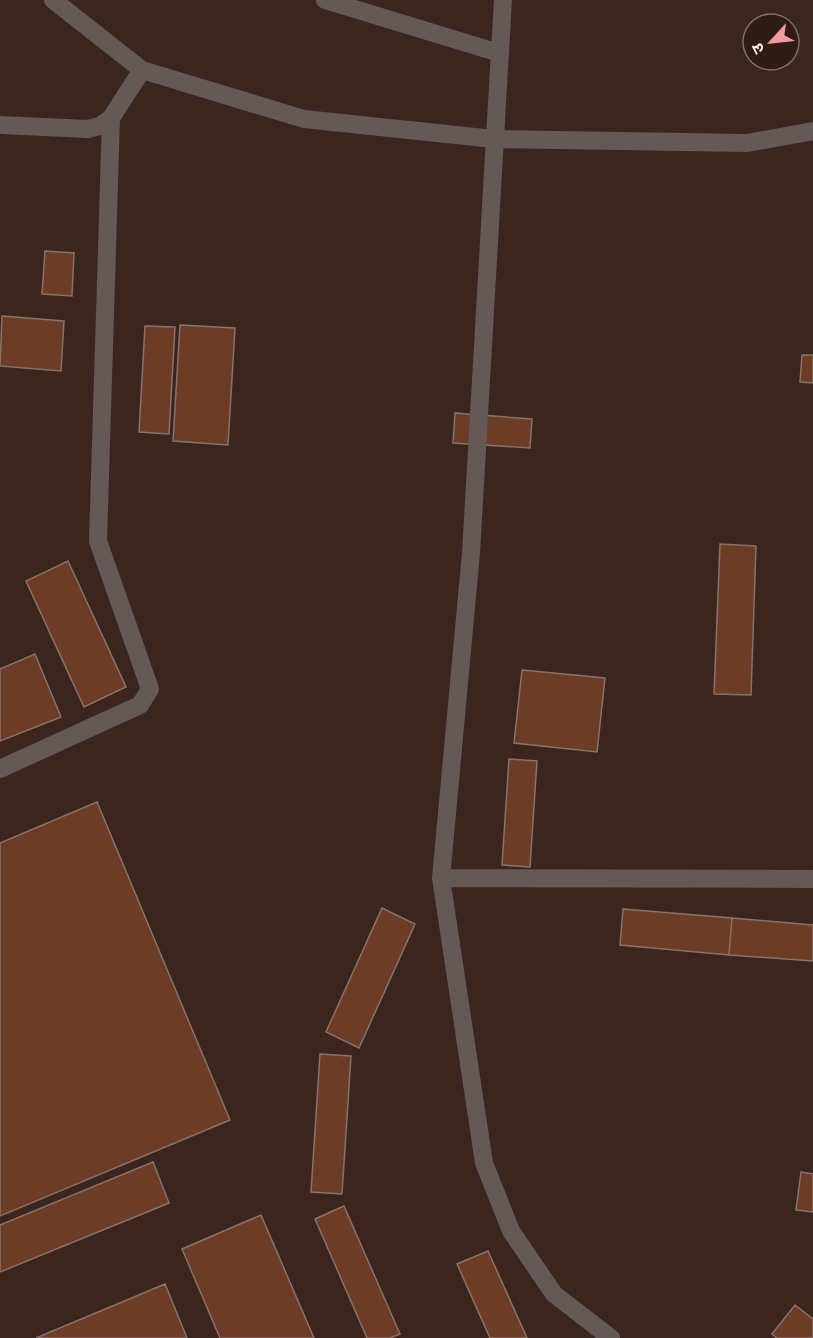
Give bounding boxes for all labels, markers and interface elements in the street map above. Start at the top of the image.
north arrow [741,12,801,72]
text: उ [746,40,769,58]

